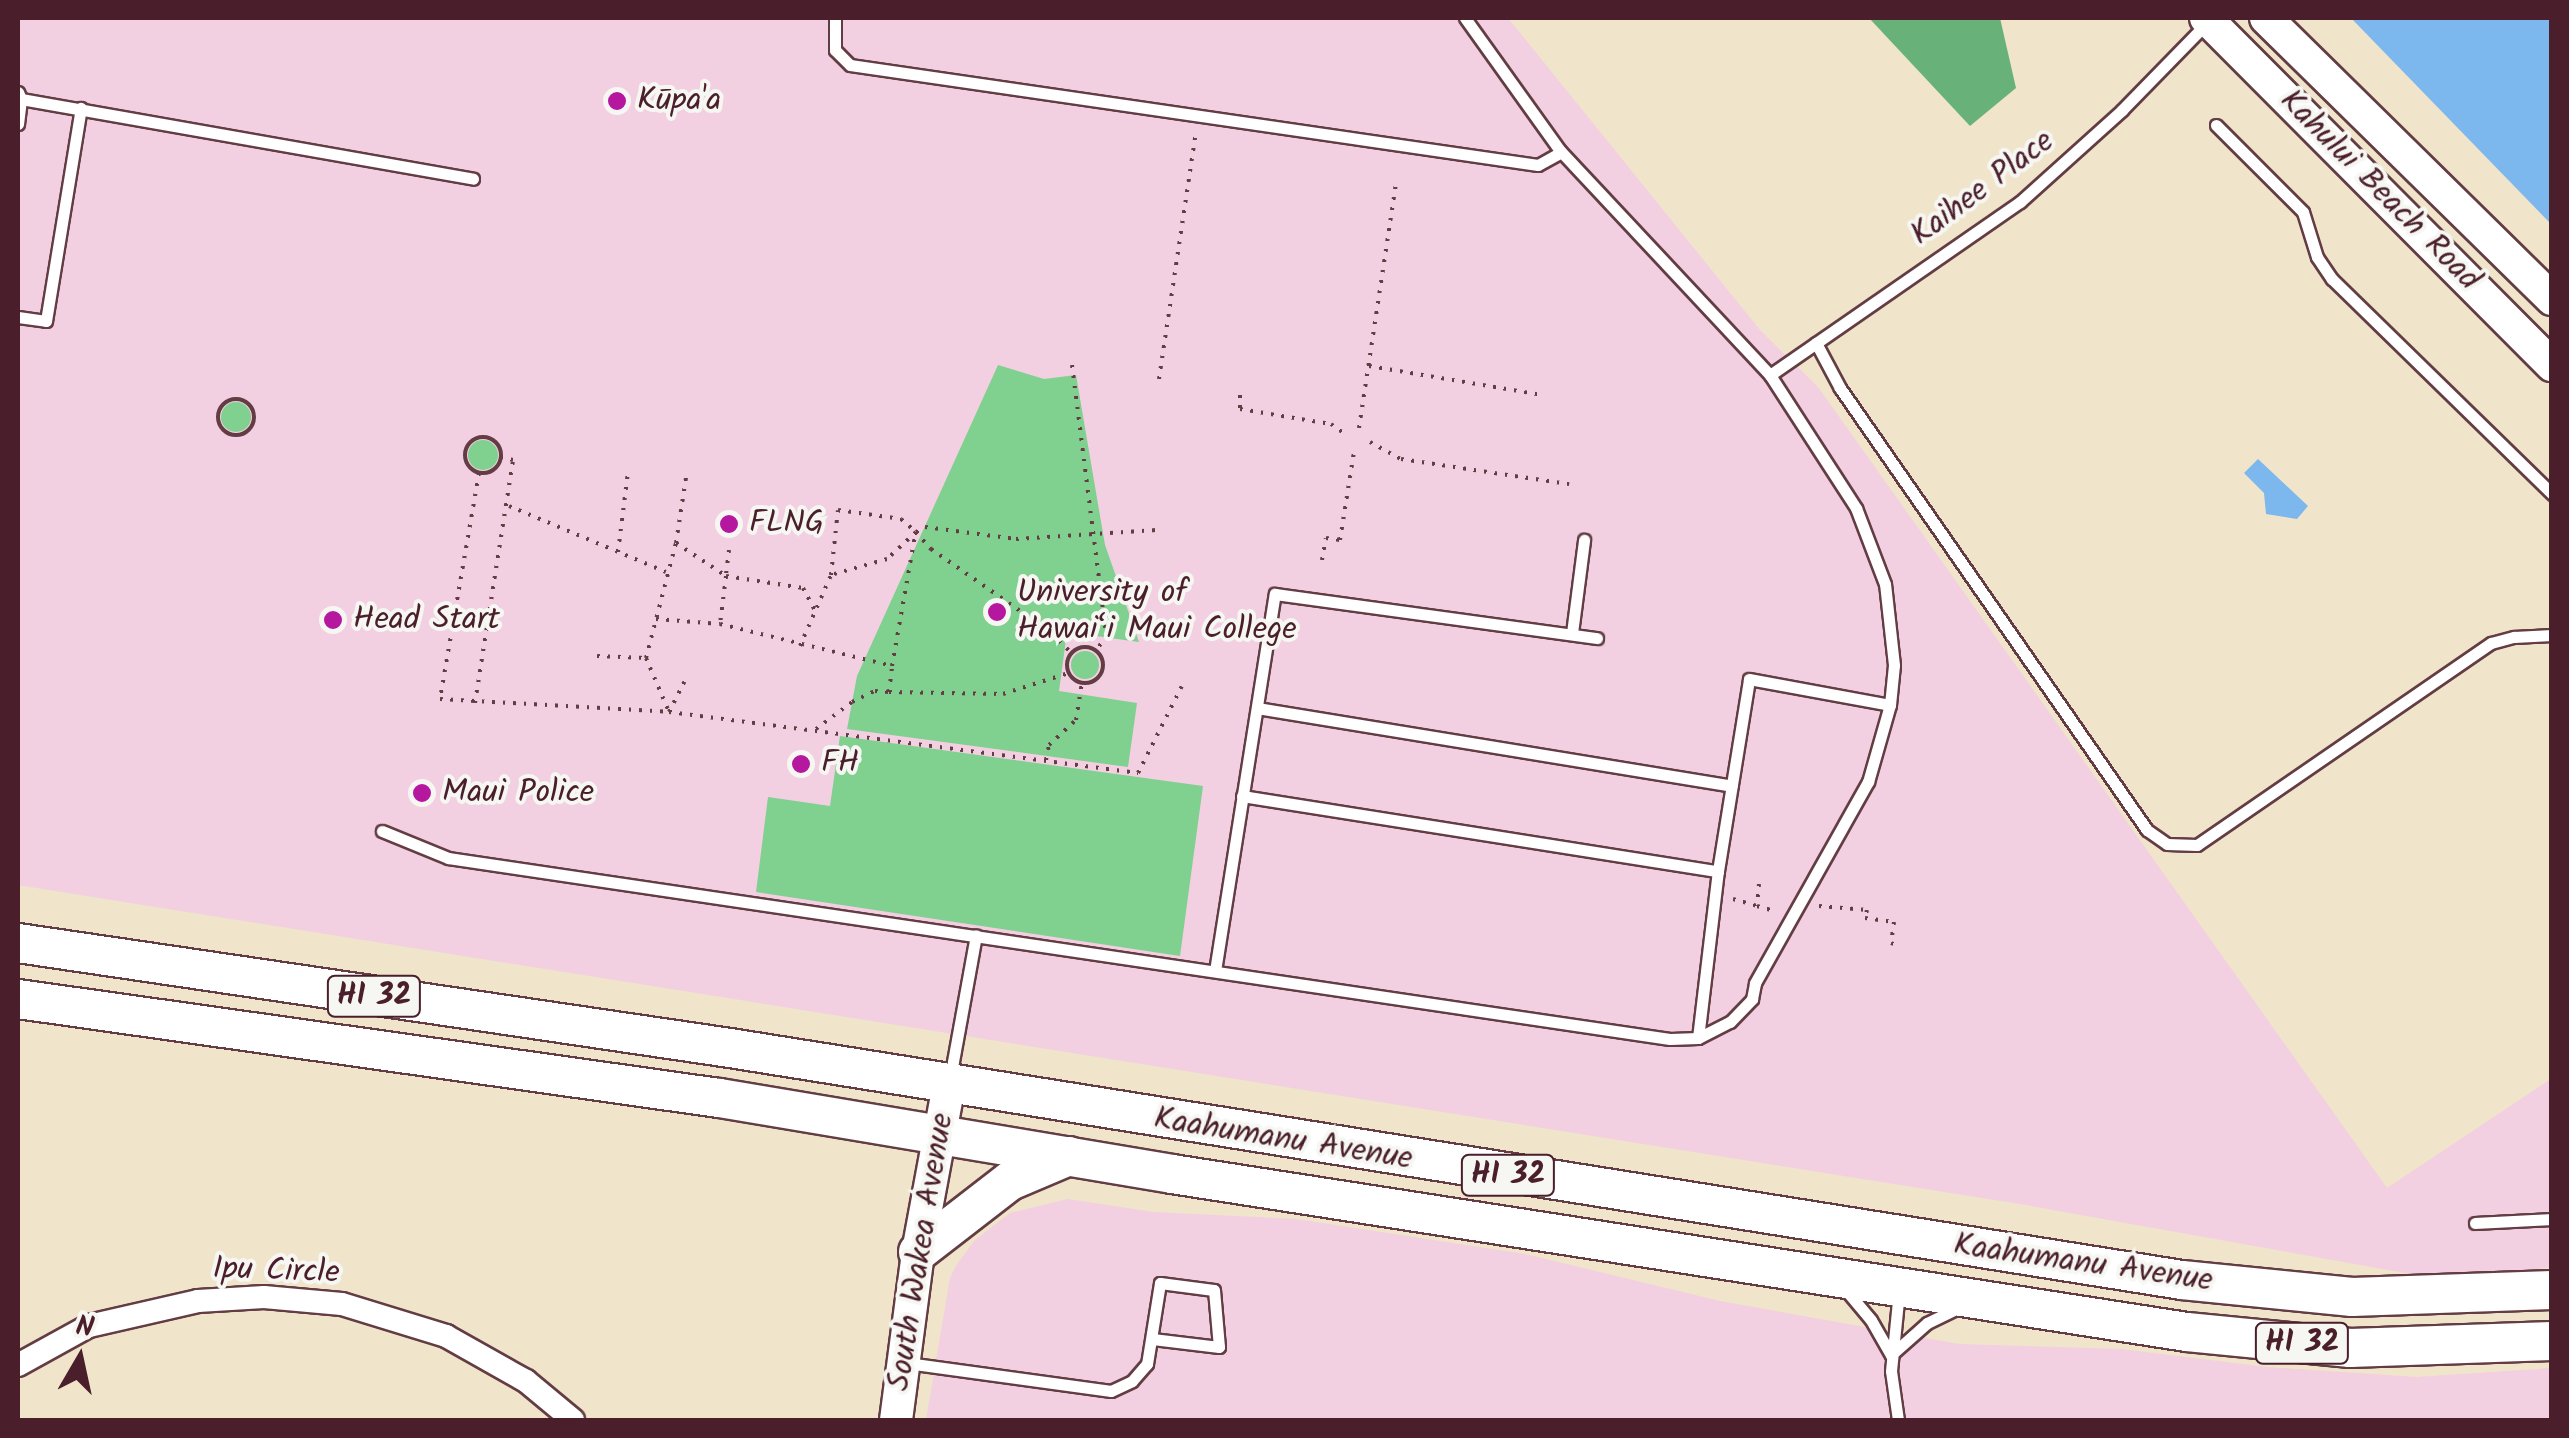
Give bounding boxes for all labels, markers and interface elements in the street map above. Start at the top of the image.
place label: Kūpa'a [637,82,721,120]
street label: Kahului Beach Road [2271,83,2487,299]
marker: Kūpa'a [606,90,628,112]
street label: Kaihee Place [1904,123,2062,255]
place label: FLNG [749,505,824,543]
marker: FLNG [718,513,740,535]
place label: University of Hawai‘i Maui College [1017,575,1297,650]
place label: Head Start [353,601,500,639]
marker: University of Hawai‘i Maui College [986,601,1008,623]
marker: Head Start [322,609,344,631]
place label: FH [821,745,859,783]
marker: FH [790,753,812,775]
place label: Maui Police [442,774,594,812]
marker: Maui Police [411,782,433,804]
road number: HI 32 [326,971,422,1021]
street label: Kaahumanu Avenue [1151,1101,1415,1179]
street label: South Wakea Avenue [881,1110,963,1394]
road number: HI 32 [1460,1150,1556,1200]
street label: Kaahumanu Avenue [1951,1227,2215,1301]
street label: Ipu Circle [212,1251,340,1293]
text: N [73,1304,97,1351]
north arrow [30,1308,130,1408]
road number: HI 32 [2254,1318,2350,1368]

